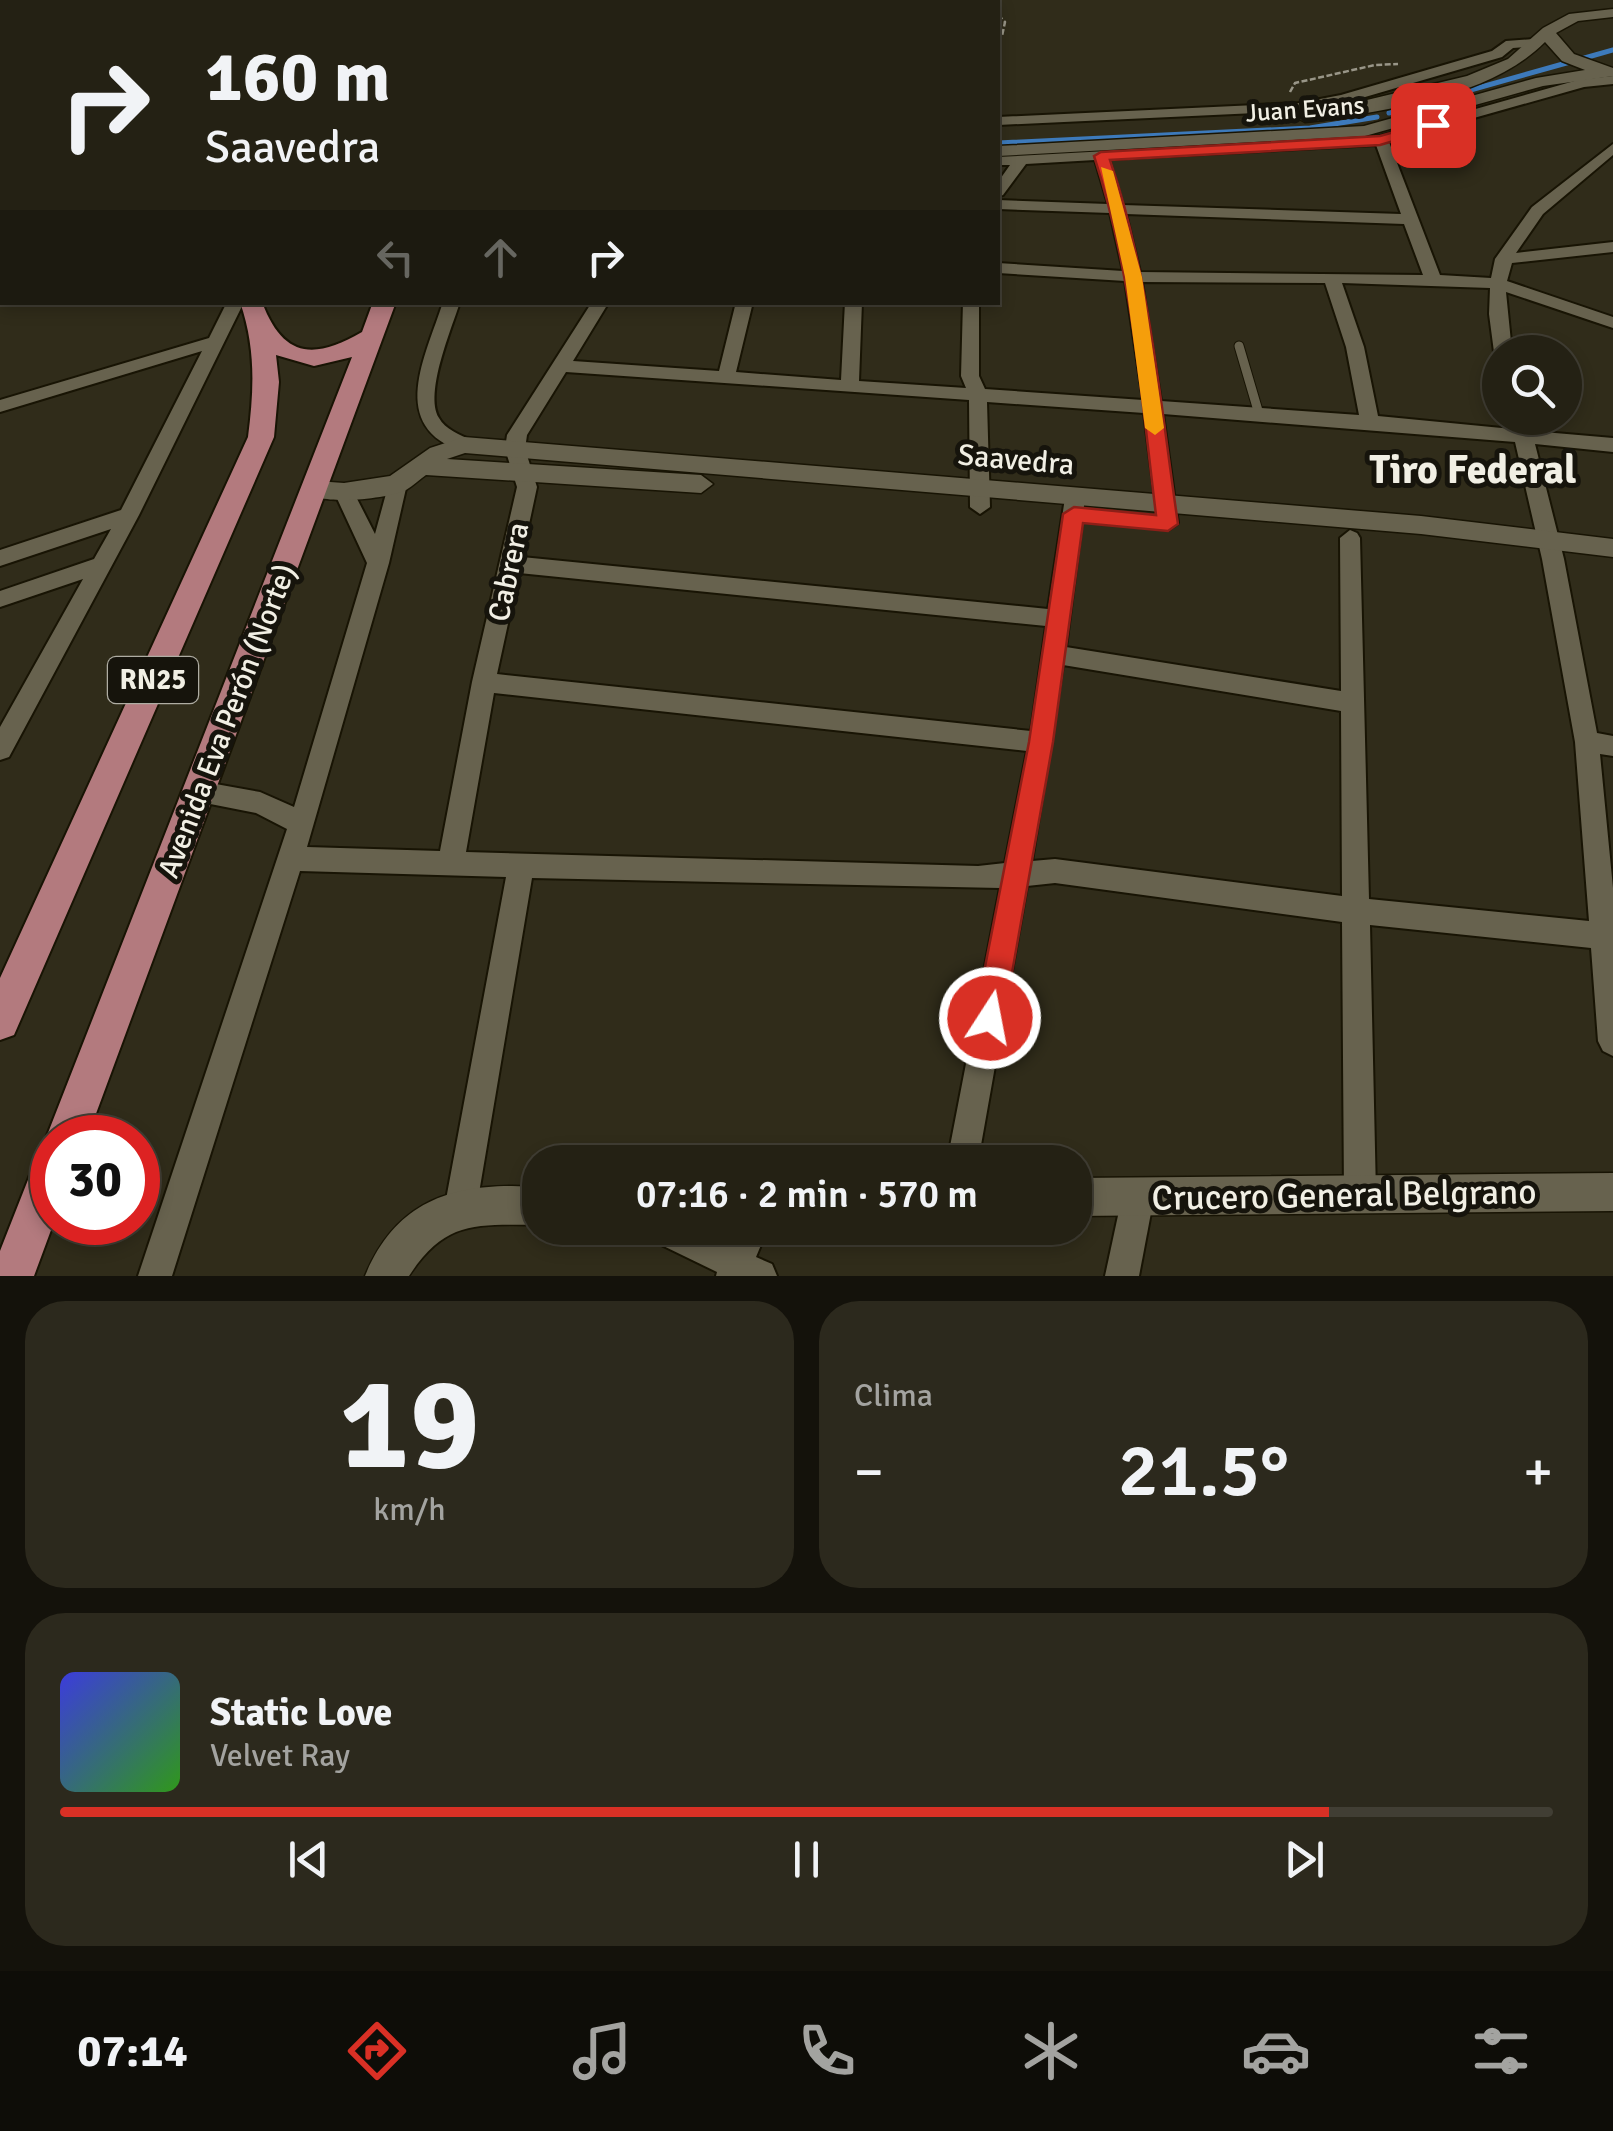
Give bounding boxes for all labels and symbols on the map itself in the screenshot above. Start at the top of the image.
pin [1391,83,1476,168]
street label: Juan Evans [1245,89,1366,129]
street label: Saavedra [956,436,1076,484]
district label: Tiro Federal [1369,445,1577,495]
street label: Cabrera [480,519,538,625]
street label: Avenida Eva Perón (Norte) [150,559,304,883]
road number: RN25 [108,657,198,703]
position arrow [938,966,1042,1070]
speed limit sign: 30 [30,1115,160,1245]
street label: Crucero General Belgrano [1151,1170,1537,1220]

